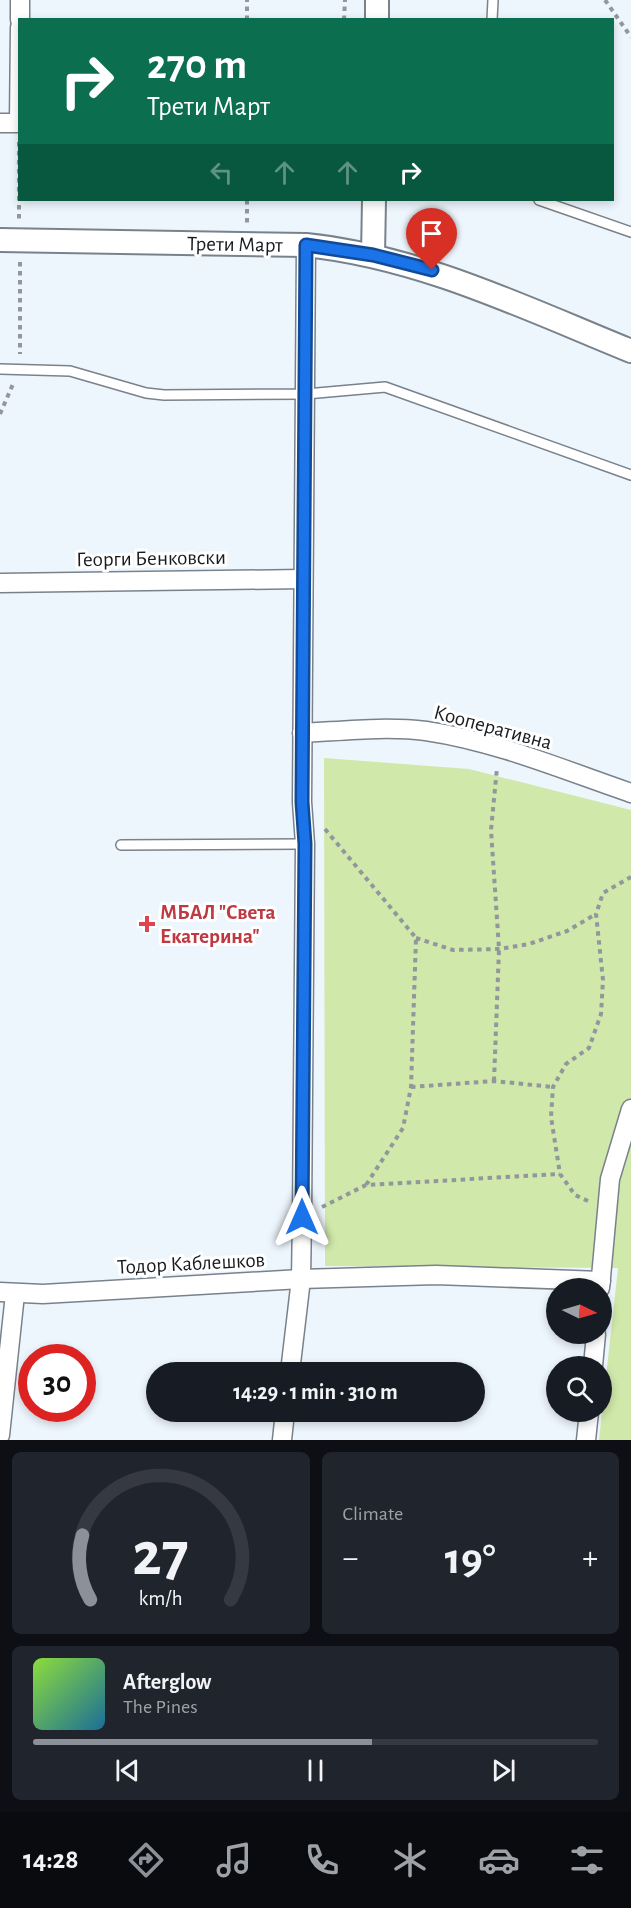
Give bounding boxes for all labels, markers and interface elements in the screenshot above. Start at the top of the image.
icon: right [48,42,126,120]
text: 270 m [147,44,247,86]
text: Трети Март [147,93,270,120]
icon: left [205,156,238,189]
icon: ahead [268,156,301,189]
icon: ahead [331,156,364,189]
icon: right [394,156,427,189]
pin [406,208,457,270]
icon: arrive [415,217,448,250]
street label: Трети Март [187,233,283,256]
street label: Георги Бенковски [76,547,226,570]
street label: Кооперативна [432,702,555,753]
place label: МБАЛ "Света Екатерина" [160,902,276,947]
marker: МБАЛ "Света Екатерина" [138,915,156,933]
position arrow [270,1185,334,1249]
street label: Тодор Каблешков [117,1249,266,1278]
north arrow [546,1278,612,1344]
map controls [546,1278,612,1422]
speed limit sign: 30 [18,1344,96,1422]
button: search [546,1356,612,1422]
text: 14:29 · 1 min · 310 m [233,1381,398,1403]
text: Climate [343,1504,403,1524]
text: 27 [133,1524,189,1586]
text: 19° [445,1537,496,1582]
text: − [343,1542,358,1575]
text: + [582,1542,598,1575]
text: km/h [139,1588,183,1609]
text: Afterglow [123,1671,211,1693]
text: The Pines [123,1697,198,1717]
icon: previous [111,1754,144,1787]
icon: pause [299,1754,332,1787]
icon: next [487,1754,520,1787]
icon: directions [125,1839,167,1881]
icon: music [213,1839,255,1881]
icon: phone [301,1839,343,1881]
icon: climate [389,1839,431,1881]
icon: car [478,1839,520,1881]
icon: filters [566,1839,608,1881]
text: 14:28 [23,1846,79,1873]

